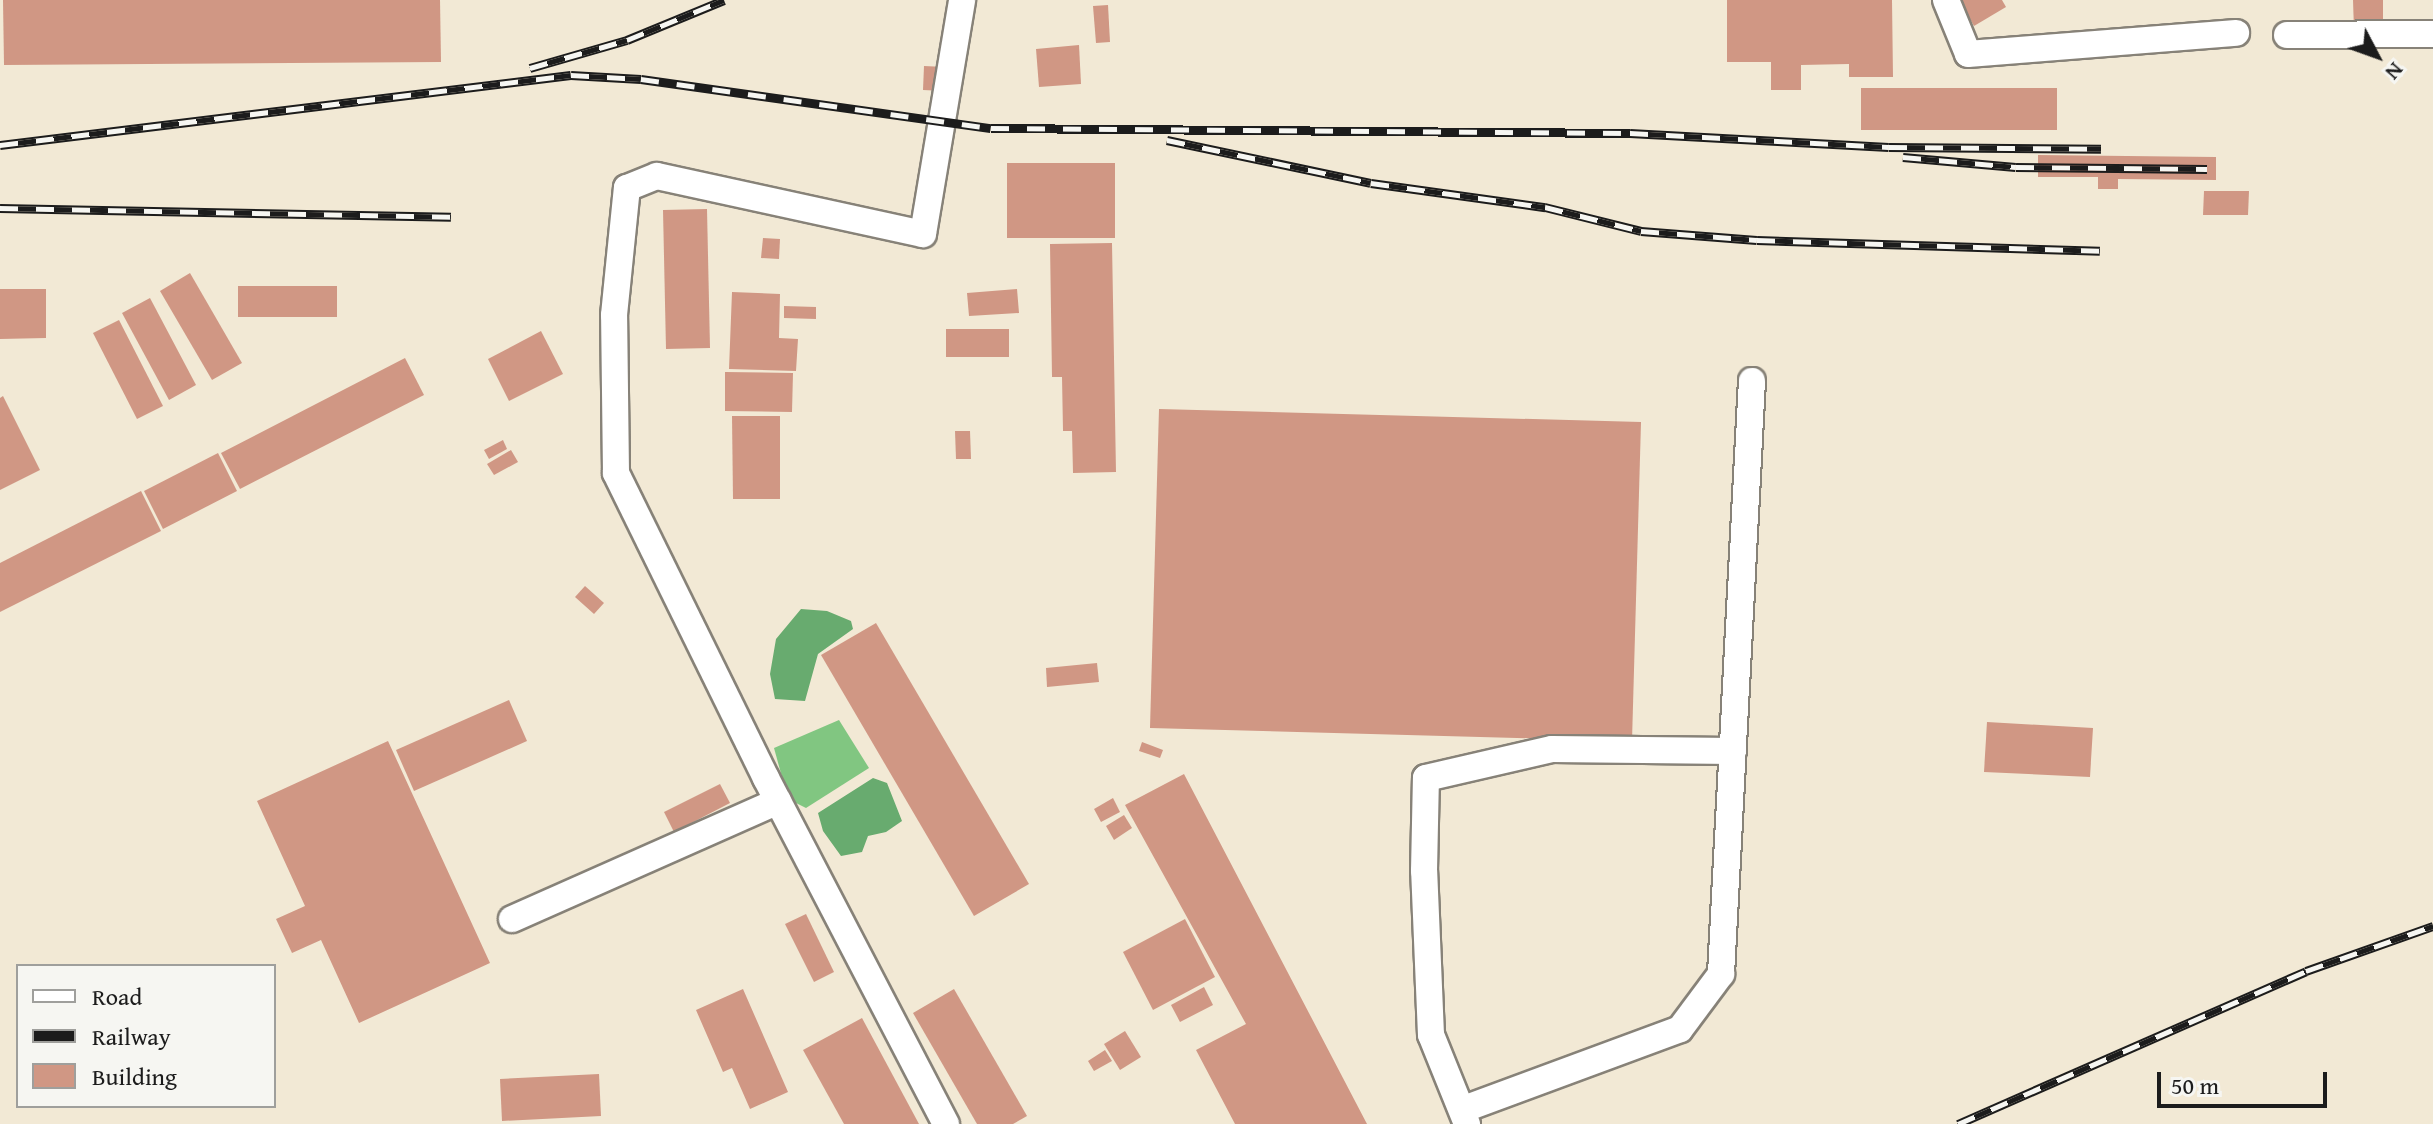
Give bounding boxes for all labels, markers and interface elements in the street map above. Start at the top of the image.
north arrow [2337,16,2417,96]
text: N [2378,56,2412,88]
legend [16,964,276,1108]
text: Road [92,979,142,1014]
text: Railway [92,1019,171,1054]
scale bar [2161,1056,2331,1106]
text: Building [92,1059,177,1094]
text: 50 m [2171,1068,2219,1103]

